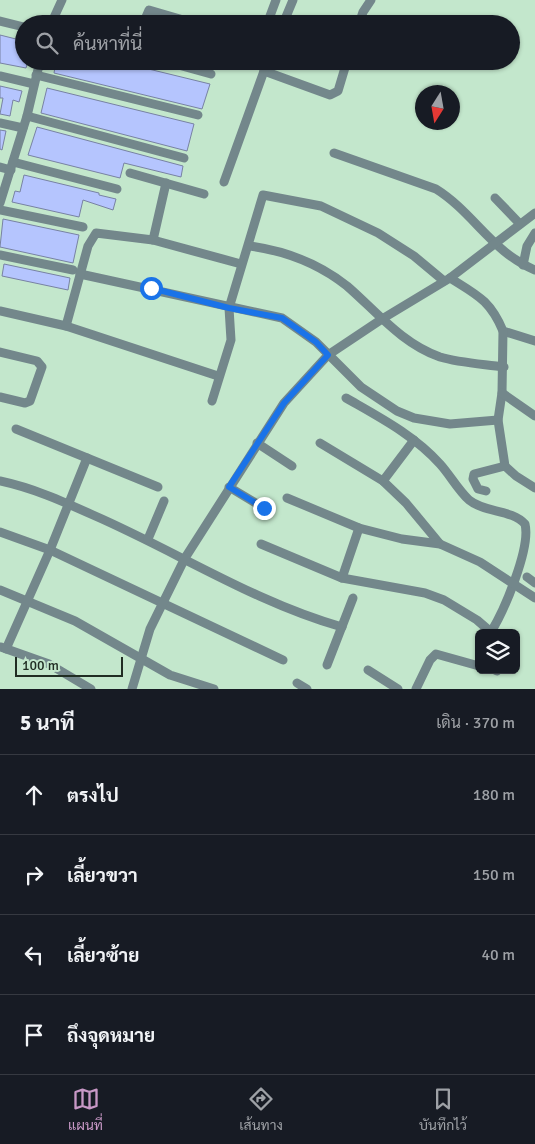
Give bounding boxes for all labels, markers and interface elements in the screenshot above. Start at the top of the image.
search box [15,15,520,70]
icon: search [33,29,61,57]
text: ค้นหาที่นี่ [73,32,142,56]
north arrow [415,85,460,130]
route start [140,277,163,300]
route end [253,497,276,520]
map controls [475,629,520,674]
button: layers [475,629,520,674]
scale bar [15,654,122,677]
text: 100 m [22,657,59,674]
text: 5 นาที [20,710,75,736]
text: เดิน · 370 m [436,713,515,733]
icon: ahead [20,781,48,809]
text: ตรงไป [67,784,119,808]
text: 180 m [473,785,515,805]
icon: right [20,861,48,889]
text: เลี้ยวขวา [67,864,138,888]
text: 150 m [473,865,515,885]
icon: left [20,941,48,969]
text: เลี้ยวซ้าย [67,944,139,968]
text: 40 m [481,945,515,965]
icon: arrive [20,1021,48,1049]
text: ถึงจุดหมาย [67,1024,155,1048]
tab: แผนที่ [68,1085,103,1134]
tab: เส้นทาง [239,1085,283,1134]
tab: บันทึกไว้ [419,1085,467,1134]

